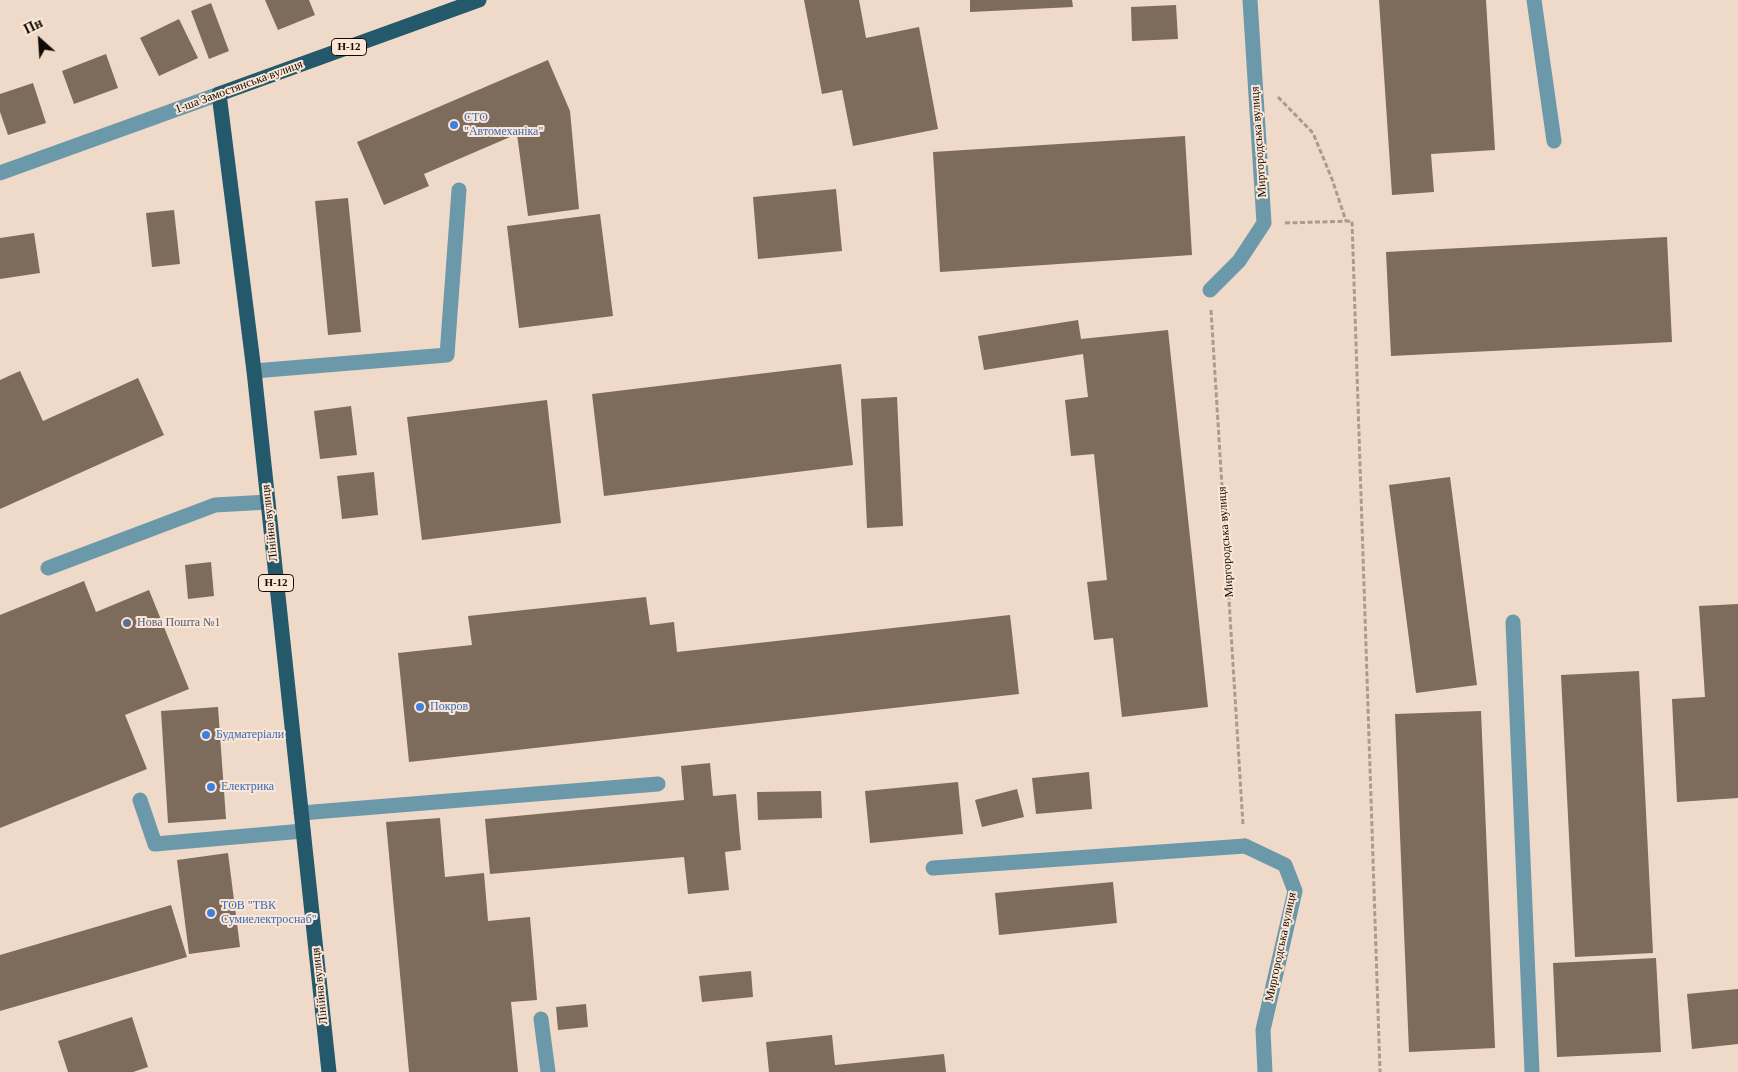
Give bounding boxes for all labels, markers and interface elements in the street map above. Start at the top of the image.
north arrow [15,15,65,65]
text: Пн [21,15,45,37]
road number: Н-12 [332,38,366,56]
street label: 1-ша Замостянська вулиця [173,57,305,117]
street label: Миргородська вулиця [1248,86,1270,198]
place label: СТО "Автомеханіка" [464,111,543,139]
marker: СТО "Автомеханіка" [448,119,460,131]
street label: Лінійна вулиця [259,484,281,562]
street label: Миргородська вулиця [1215,486,1237,598]
road number: Н-12 [258,574,294,592]
place label: Нова Пошта №1 [137,616,221,630]
marker: Нова Пошта №1 [121,617,133,629]
place label: Покров [430,700,468,714]
marker: Покров [414,701,426,713]
place label: Будматеріали [216,728,284,742]
marker: Будматеріали [200,729,212,741]
place label: Електрика [221,780,274,794]
marker: Електрика [205,781,217,793]
street label: Миргородська вулиця [1262,891,1300,1003]
place label: ТОВ "ТВК Сумиелектроснаб" [221,899,317,927]
marker: ТОВ "ТВК Сумиелектроснаб" [205,907,217,919]
street label: Лінійна вулиця [309,947,331,1025]

